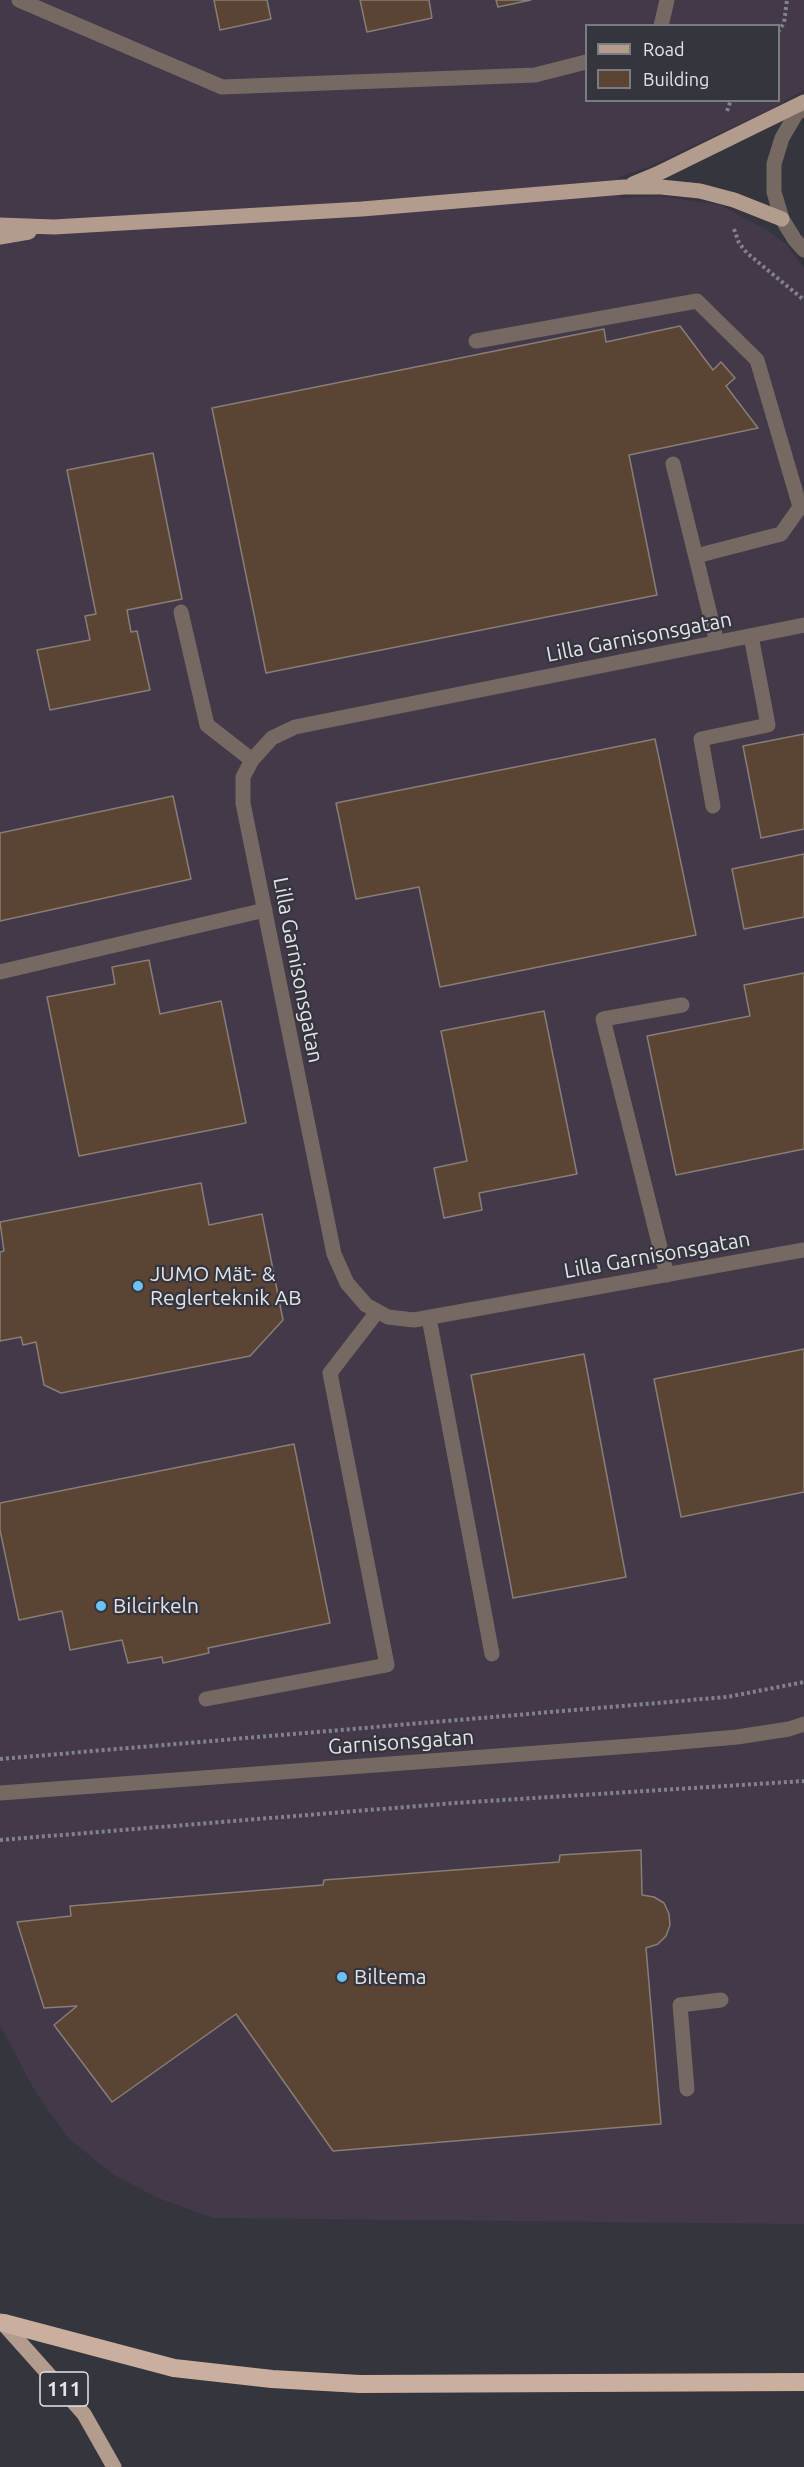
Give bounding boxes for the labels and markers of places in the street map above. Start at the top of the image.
place label: JUMO Mät- & Reglerteknik AB [150,1261,302,1311]
marker: JUMO Mät- & Reglerteknik AB [131,1279,145,1293]
place label: Bilcirkeln [113,1593,199,1619]
marker: Bilcirkeln [94,1599,108,1613]
place label: Biltema [354,1964,427,1990]
marker: Biltema [335,1970,349,1984]

